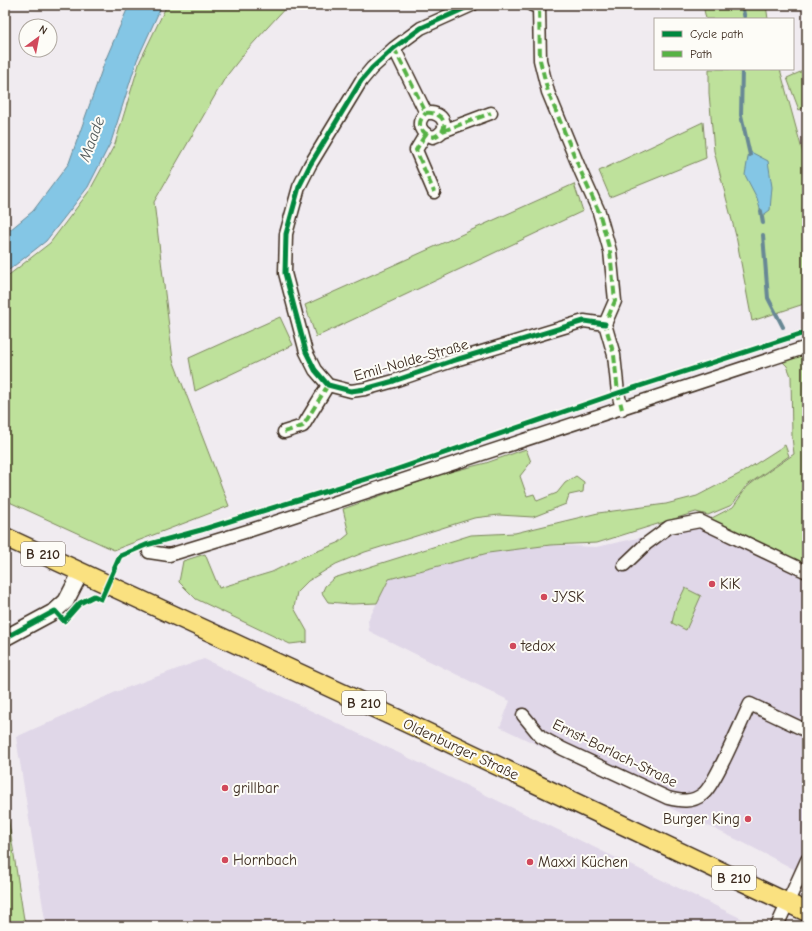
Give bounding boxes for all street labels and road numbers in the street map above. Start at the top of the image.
street label: Emil-Nolde-Straße [352,335,471,385]
road number: B 210 [21,542,65,566]
road number: B 210 [342,691,386,715]
street label: Oldenburger Straße [400,714,522,784]
street label: Ernst-Barlach-Straße [550,715,681,791]
road number: B 210 [712,866,756,890]

